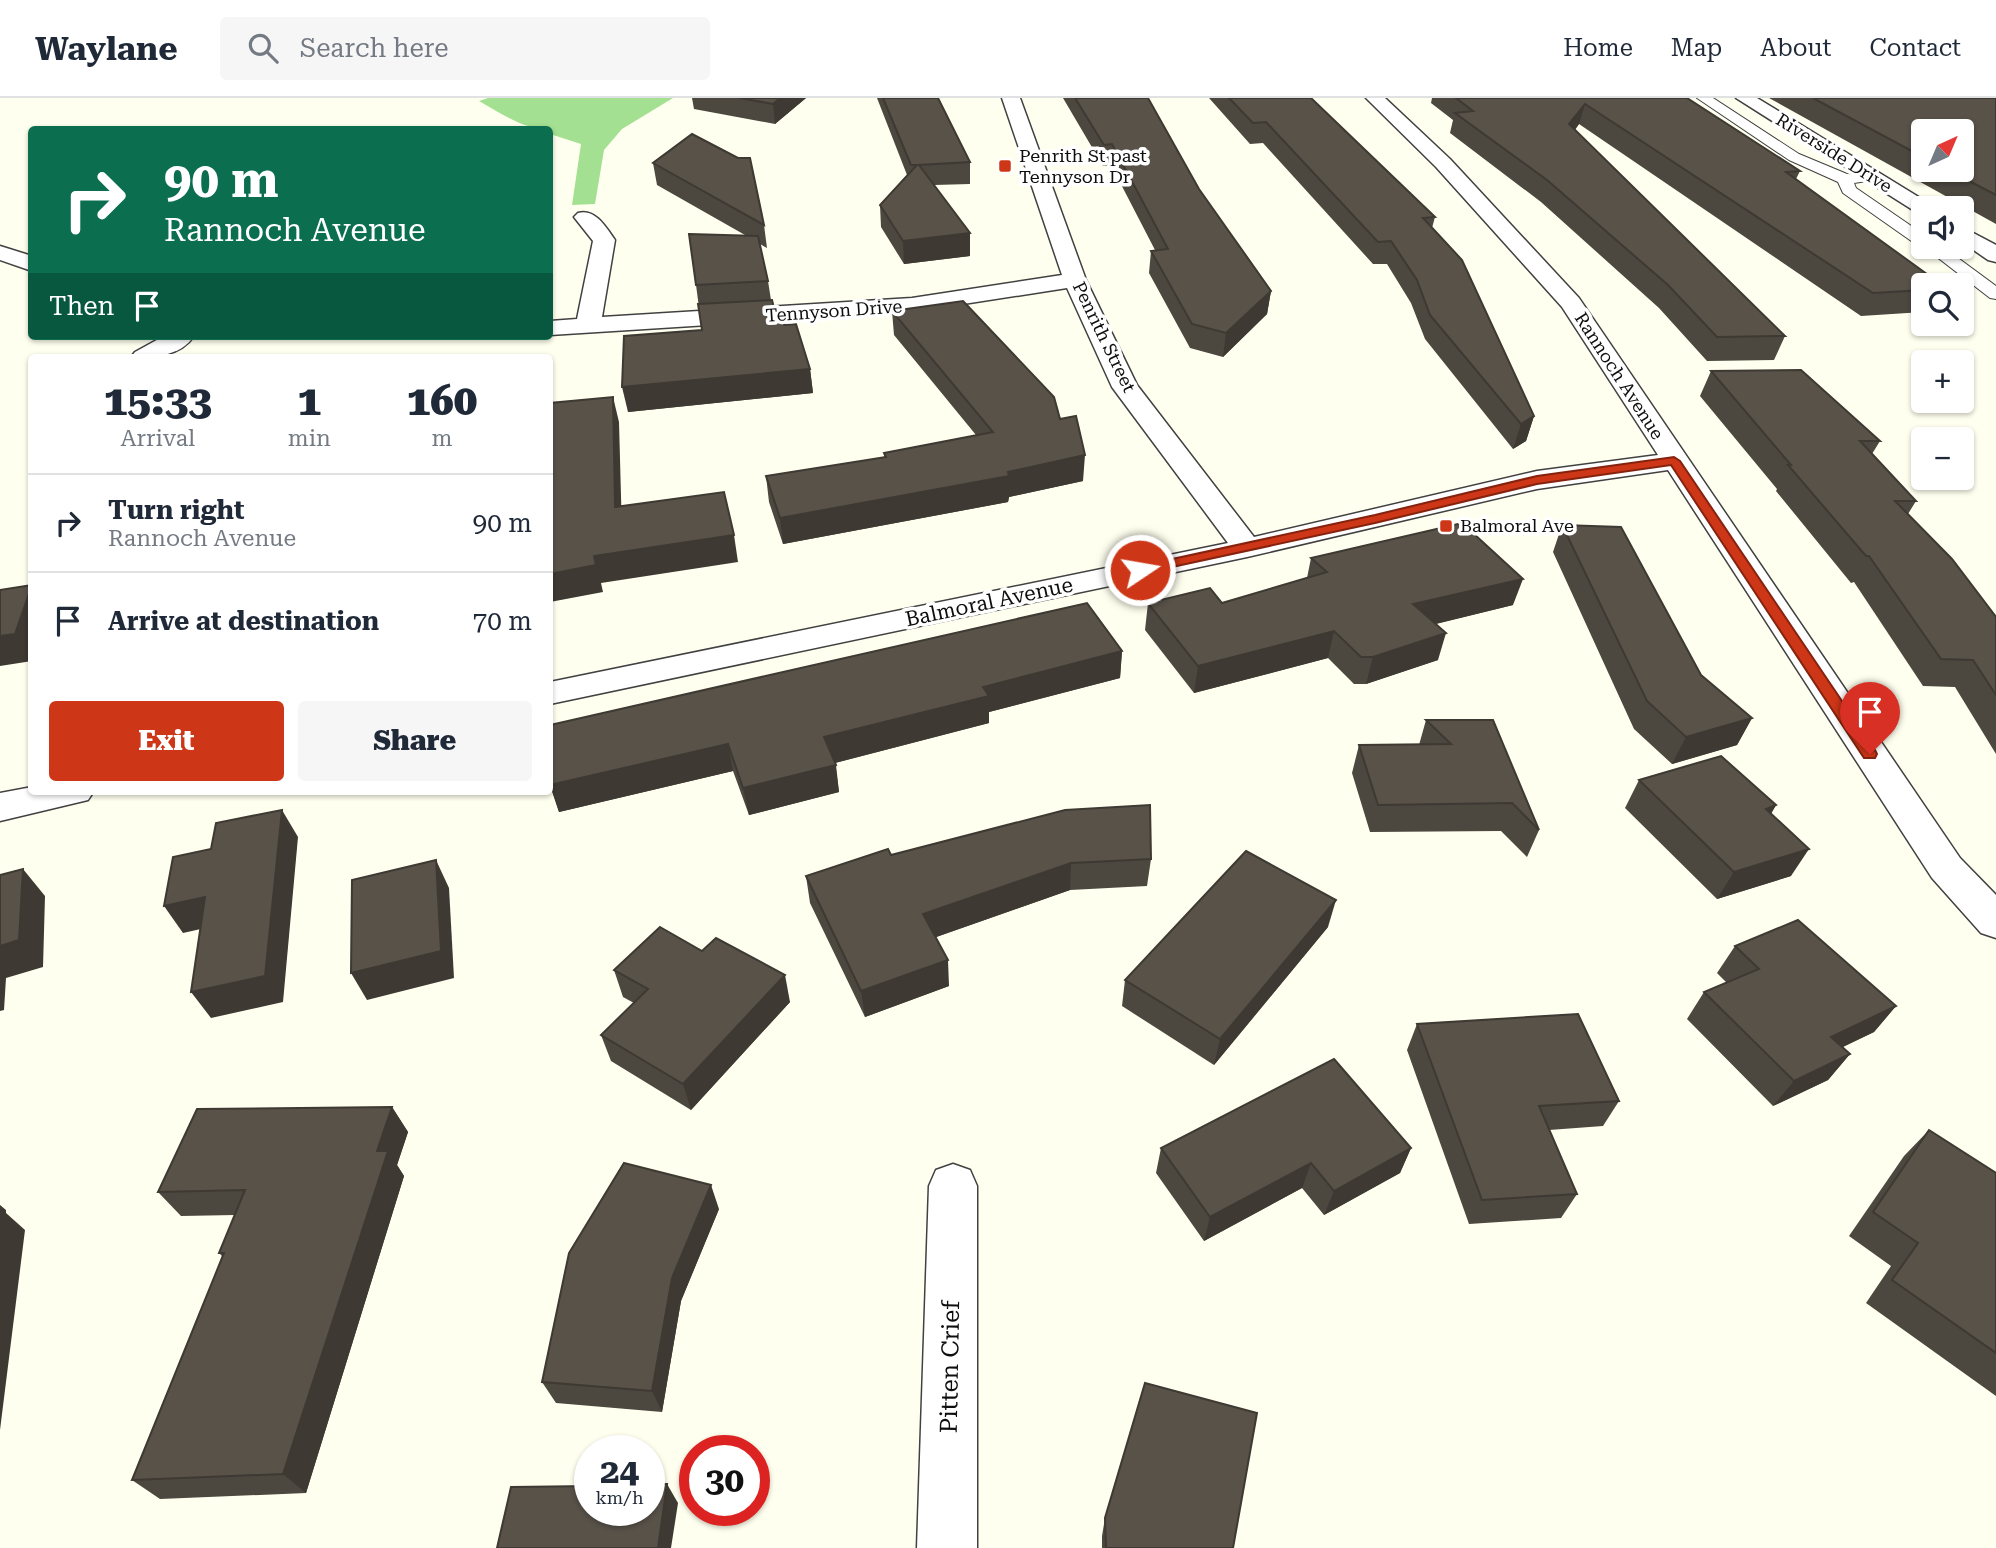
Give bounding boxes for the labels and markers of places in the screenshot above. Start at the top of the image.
place label: Penrith St past Tennyson Dr [1019,145,1147,187]
marker: Penrith St past Tennyson Dr [997,158,1013,174]
place label: Balmoral Ave [1460,515,1574,536]
marker: Balmoral Ave [1438,518,1454,534]
pin [1840,682,1900,754]

